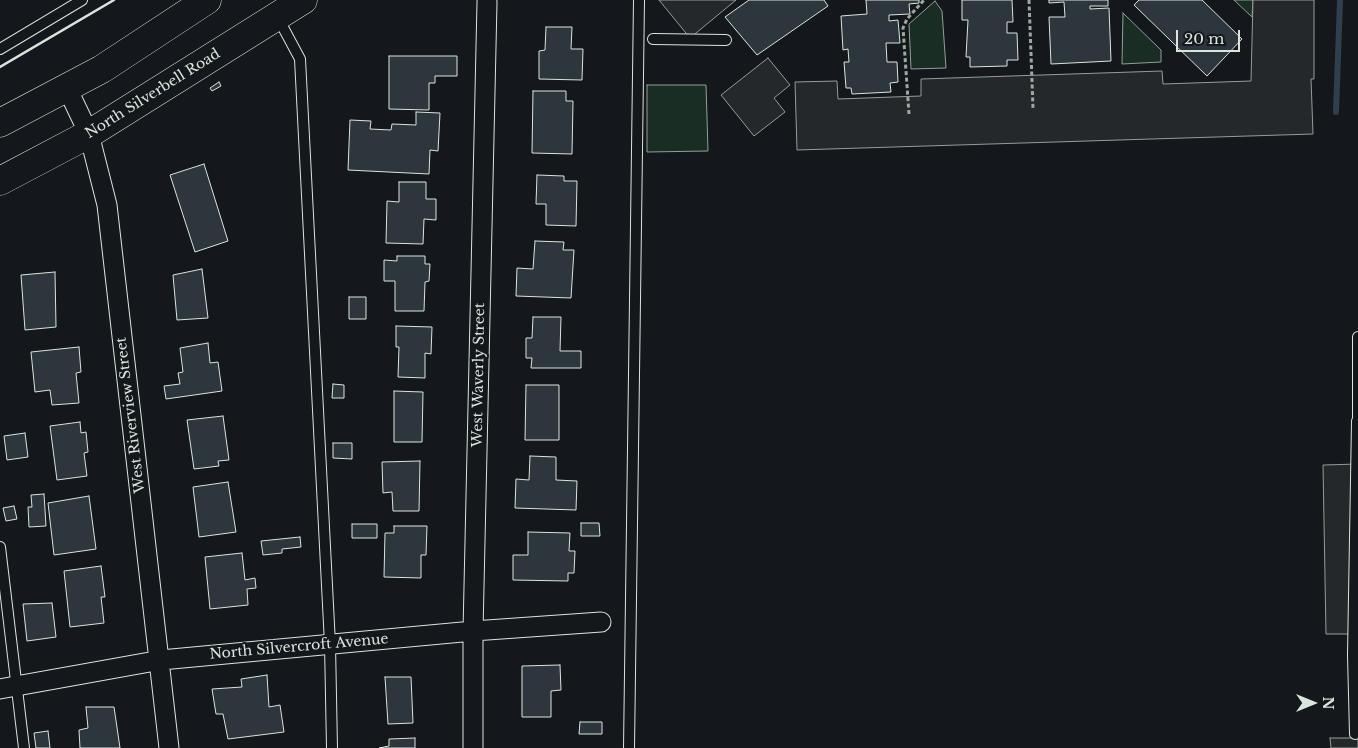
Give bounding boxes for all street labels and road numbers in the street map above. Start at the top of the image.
street label: North Silverbell Road [83,46,223,142]
street label: West Waverly Street [469,303,489,447]
street label: West Riverview Street [113,336,149,494]
street label: North Silvercroft Avenue [209,631,389,663]

